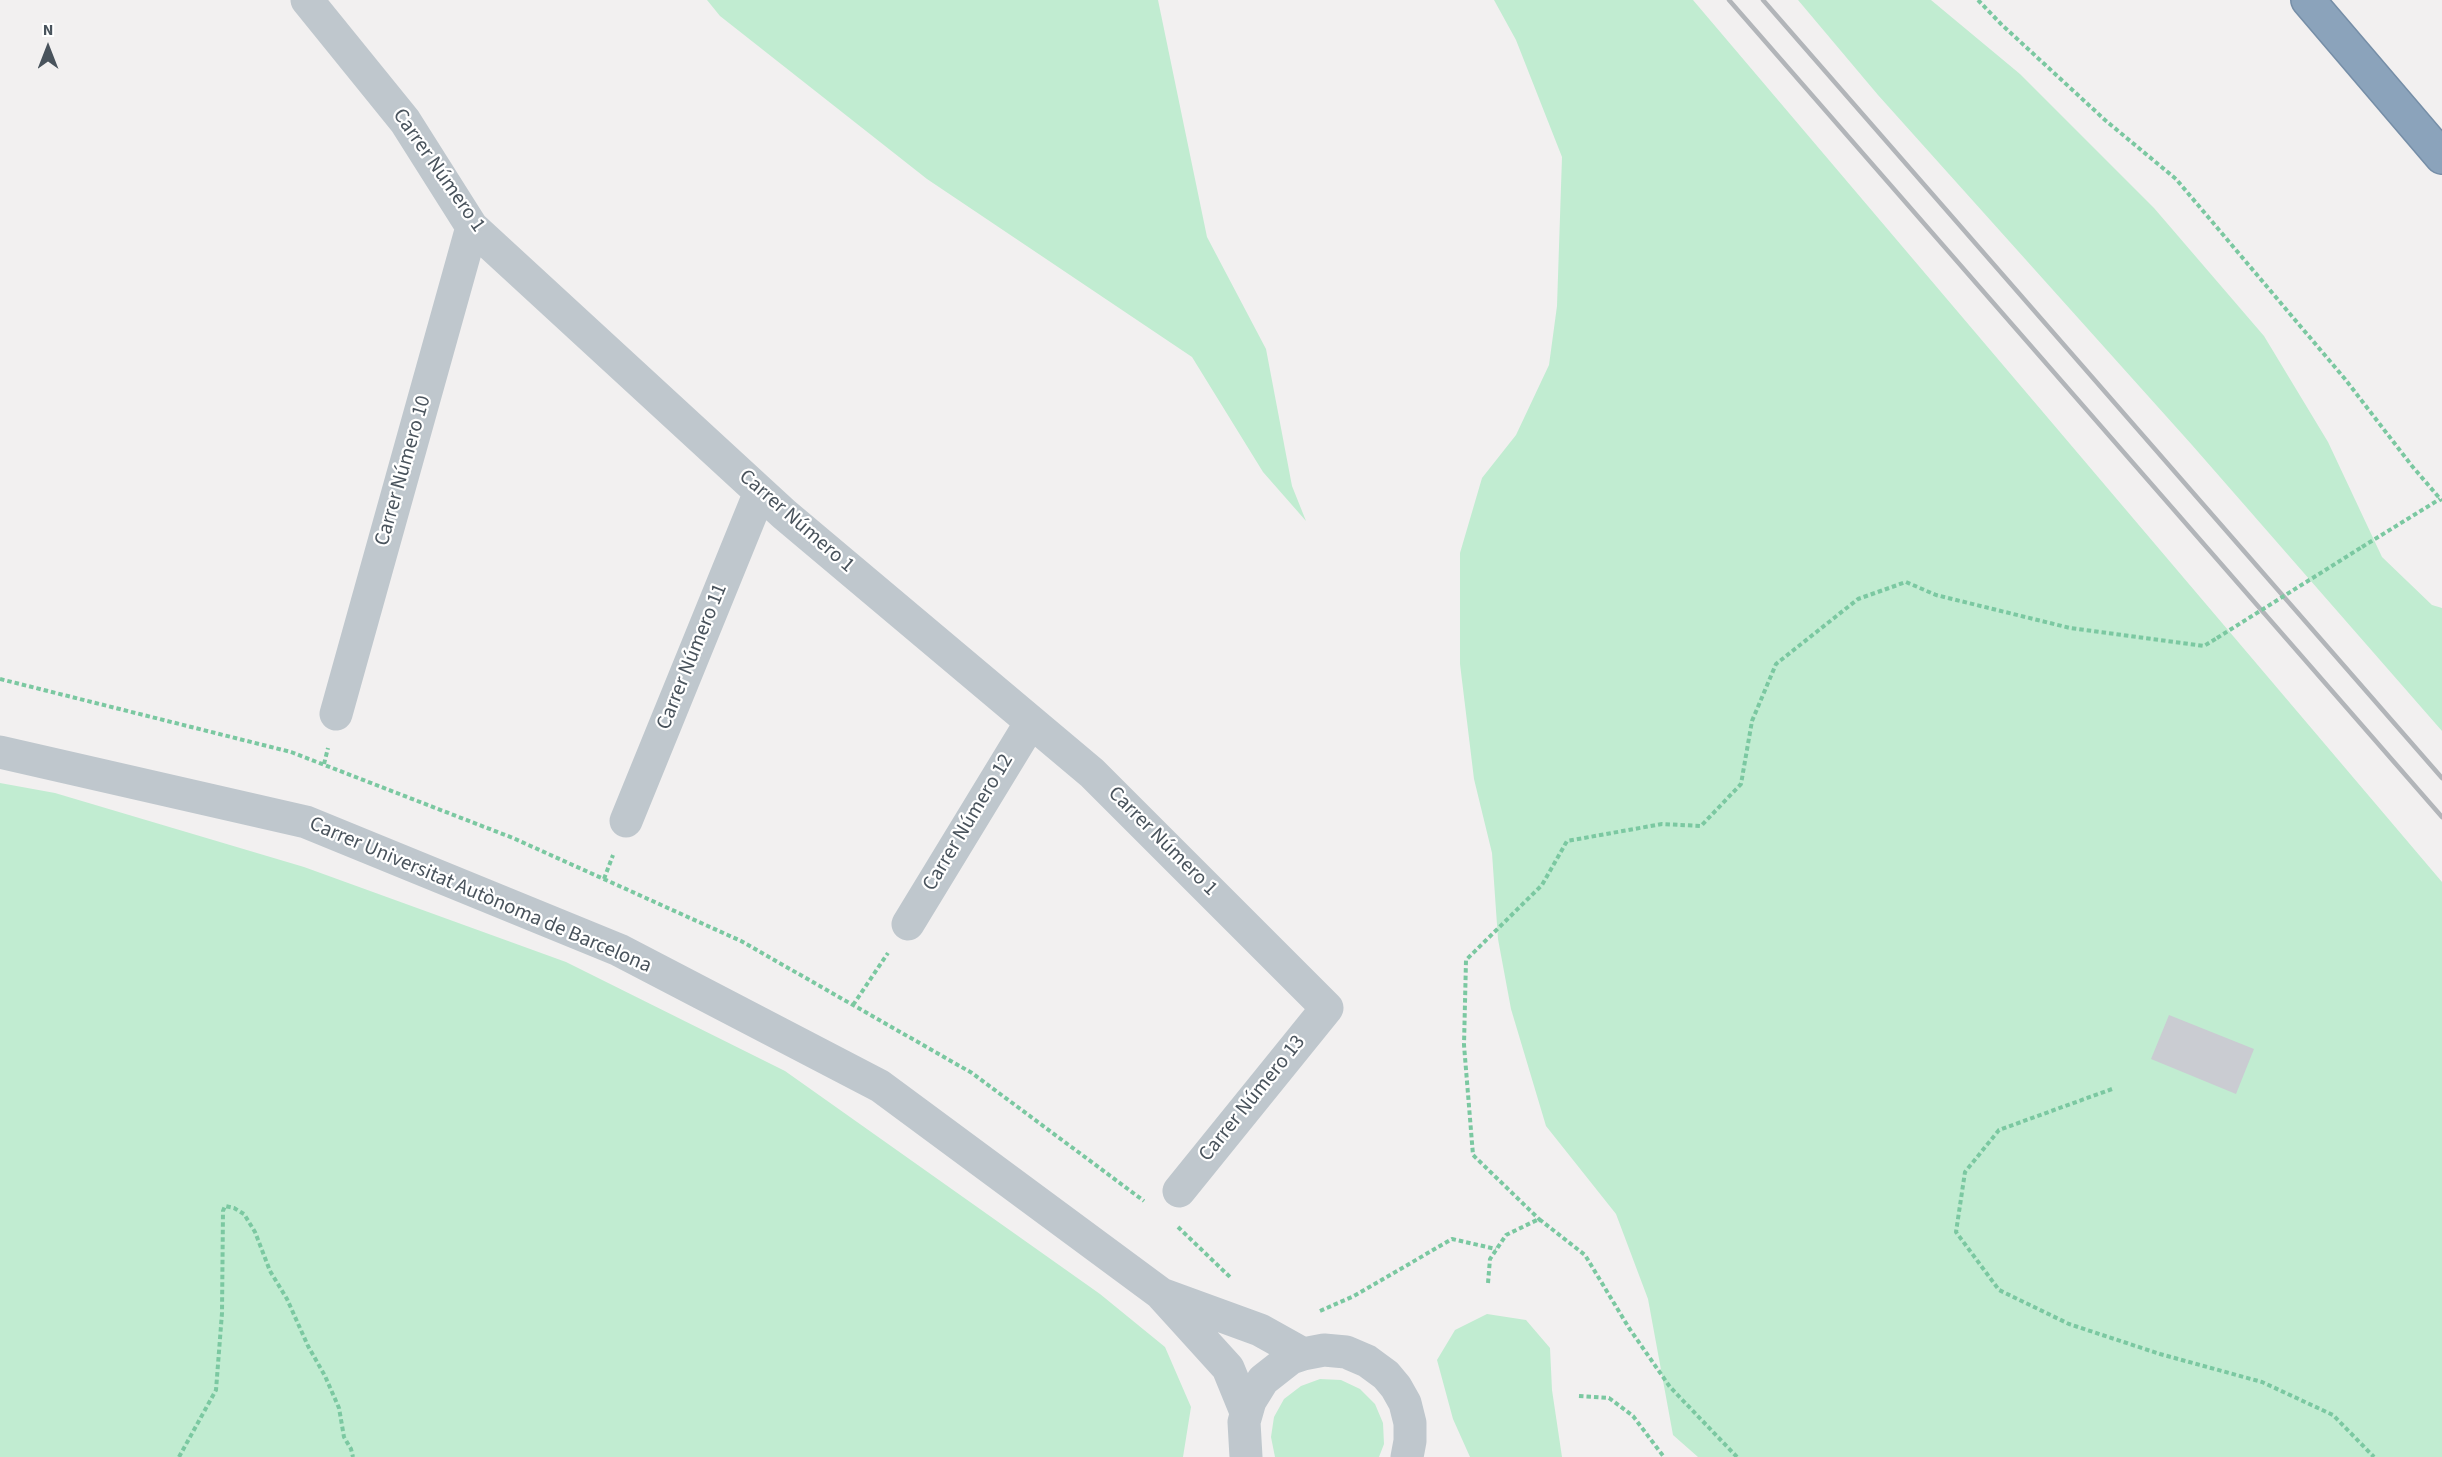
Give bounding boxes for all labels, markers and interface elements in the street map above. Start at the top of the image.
north arrow [18,18,78,78]
text: N [43,19,53,41]
street label: Carrer Número 1 [386,104,490,238]
street label: Carrer Número 10 [370,393,438,549]
street label: Carrer Número 1 [733,465,859,579]
street label: Carrer Número 11 [652,580,734,734]
street label: Carrer Número 12 [918,750,1020,896]
street label: Carrer Número 1 [1102,782,1222,902]
street label: Carrer Universitat Autònoma de Barcelona [305,812,655,980]
street label: Carrer Número 13 [1194,1031,1312,1167]

